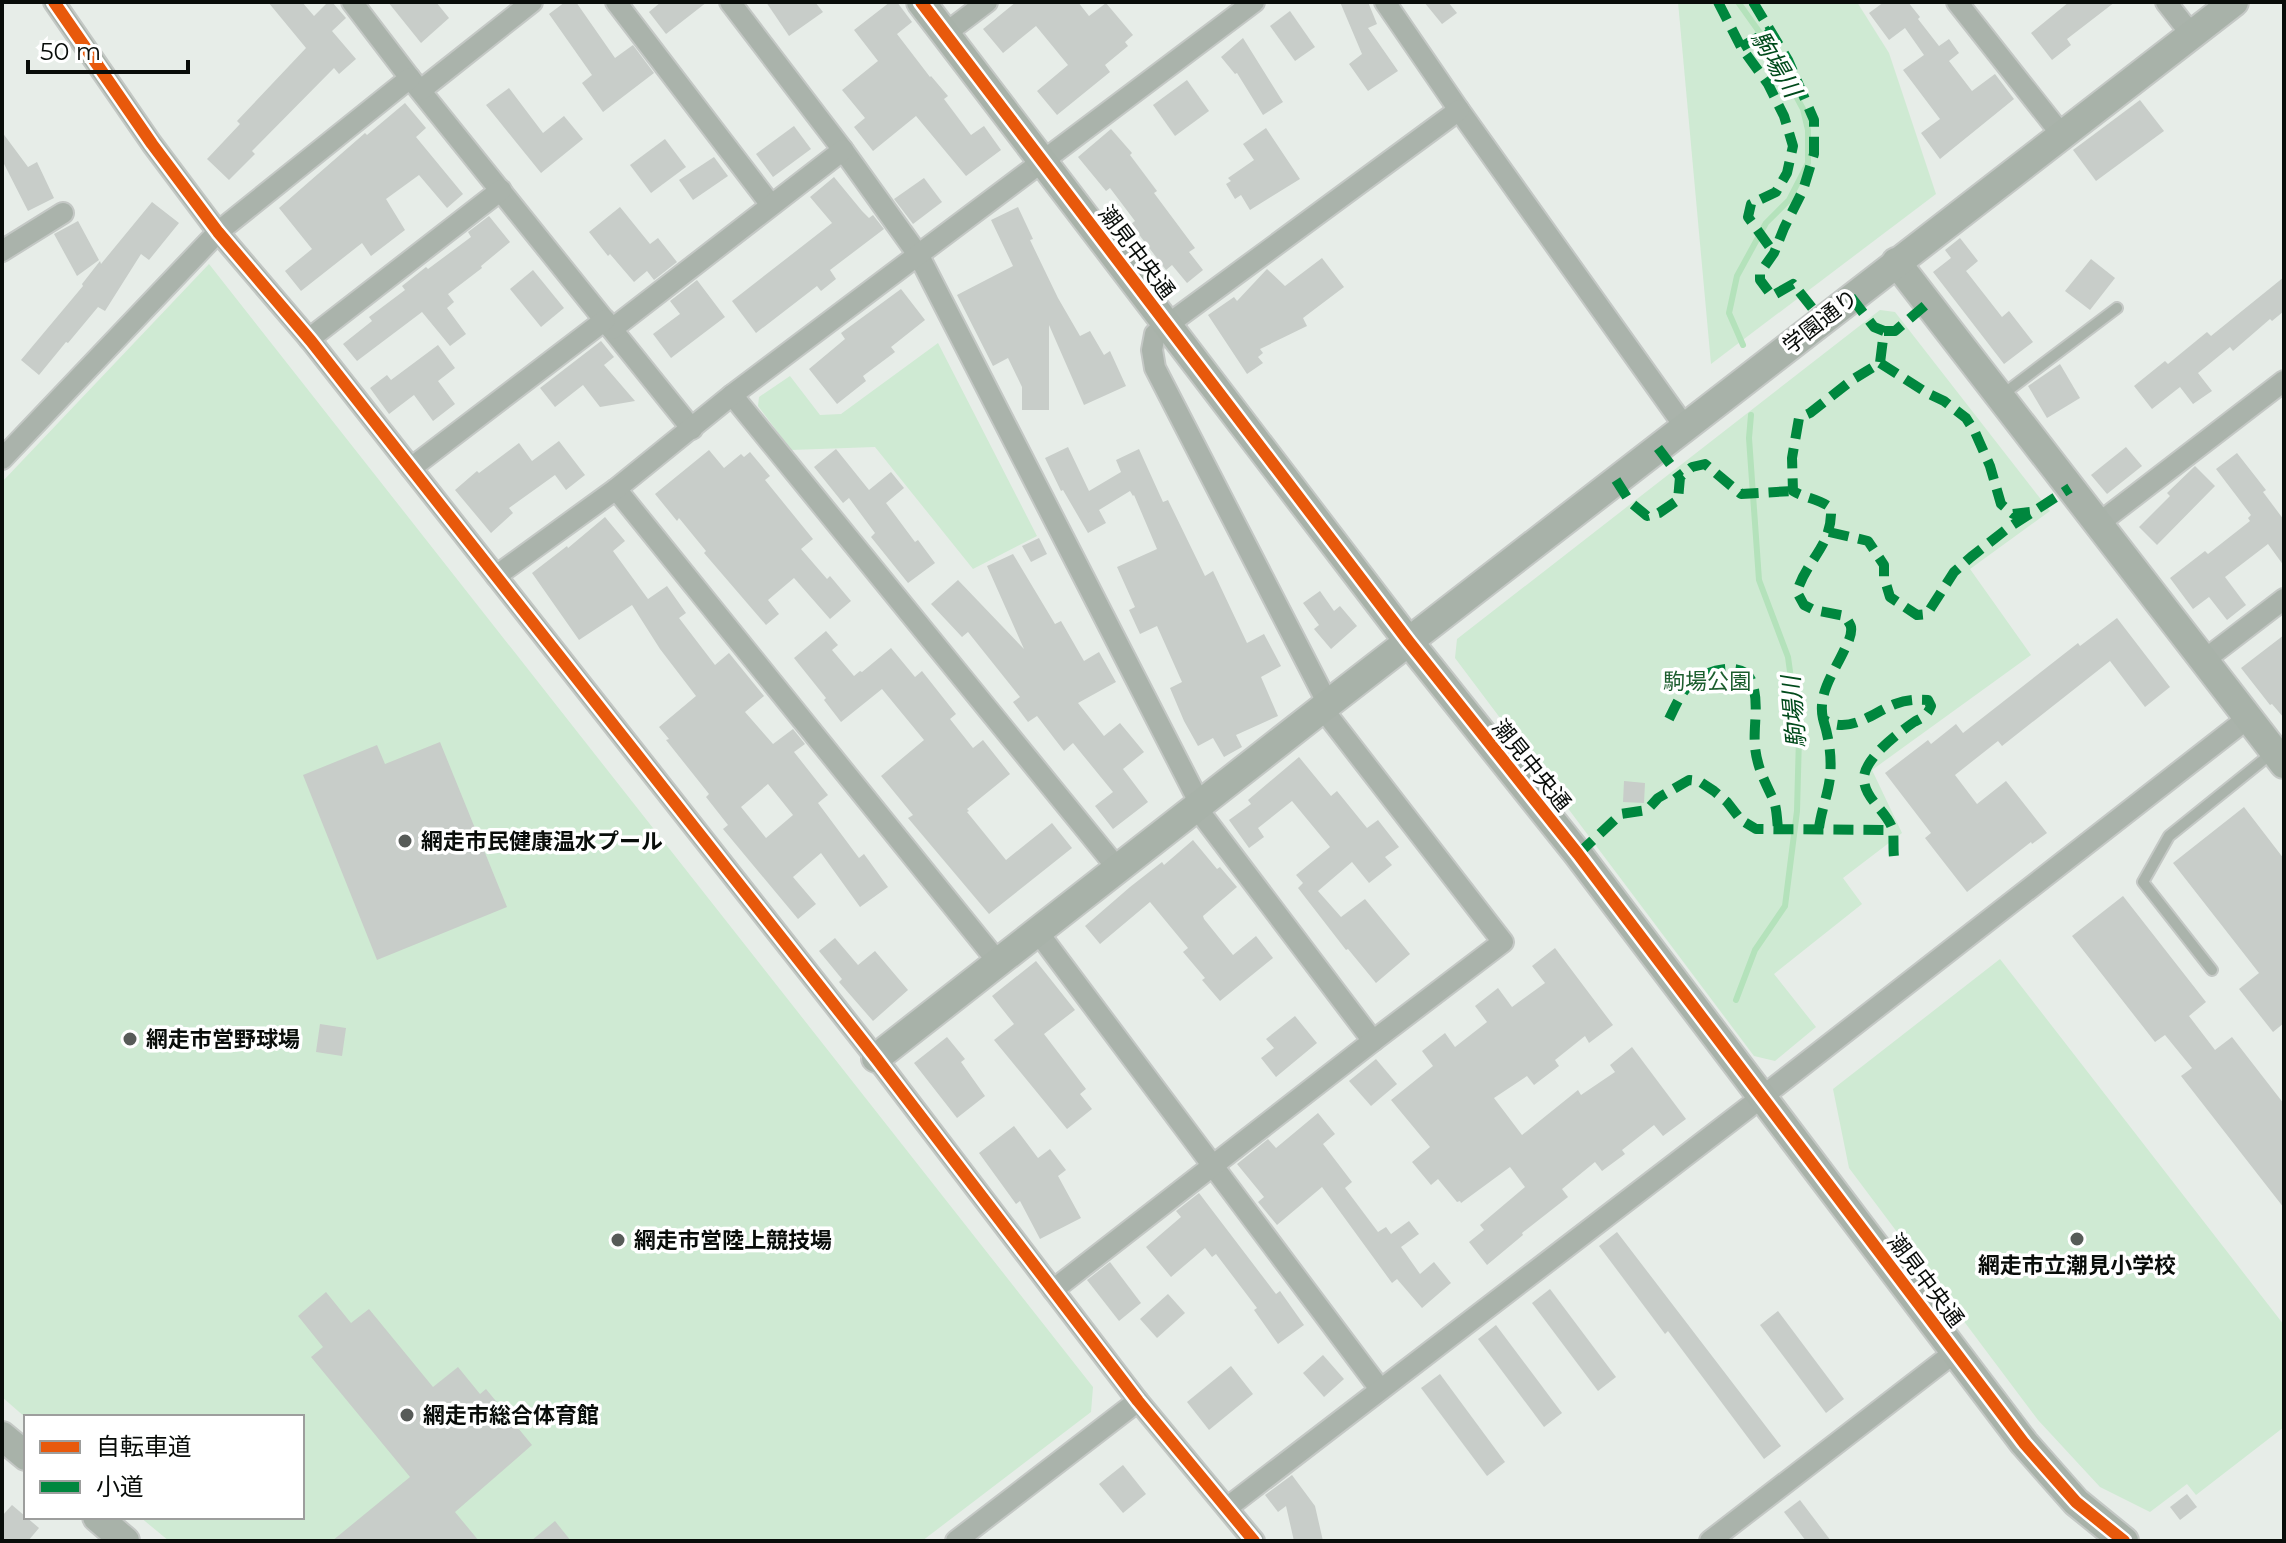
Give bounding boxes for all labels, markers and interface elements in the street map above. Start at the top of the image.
scale bar [28,24,188,74]
water label: 駒場川 [1745,25,1809,105]
text: 50 m [40,37,101,66]
street label: 潮見中央通 [1093,200,1180,304]
street label: 学園通り [1777,284,1863,359]
park label: 駒場公園 [1663,668,1751,695]
water label: 駒場川 [1776,672,1811,749]
street label: 潮見中央通 [1487,714,1577,817]
place label: 網走市民健康温水プール [421,828,663,855]
marker: 網走市民健康温水プール [396,832,414,850]
place label: 網走市営野球場 [146,1026,300,1053]
marker: 網走市営野球場 [121,1030,139,1048]
place label: 網走市営陸上競技場 [634,1227,832,1254]
street label: 潮見中央通 [1882,1228,1969,1332]
marker: 網走市立潮見小学校 [2068,1230,2086,1248]
marker: 網走市営陸上競技場 [609,1231,627,1249]
place label: 網走市立潮見小学校 [1978,1252,2176,1279]
place label: 網走市総合体育館 [423,1402,599,1429]
marker: 網走市総合体育館 [398,1406,416,1424]
legend [24,1415,304,1519]
text: 自転車道 [96,1432,192,1461]
text: 小道 [96,1472,144,1501]

